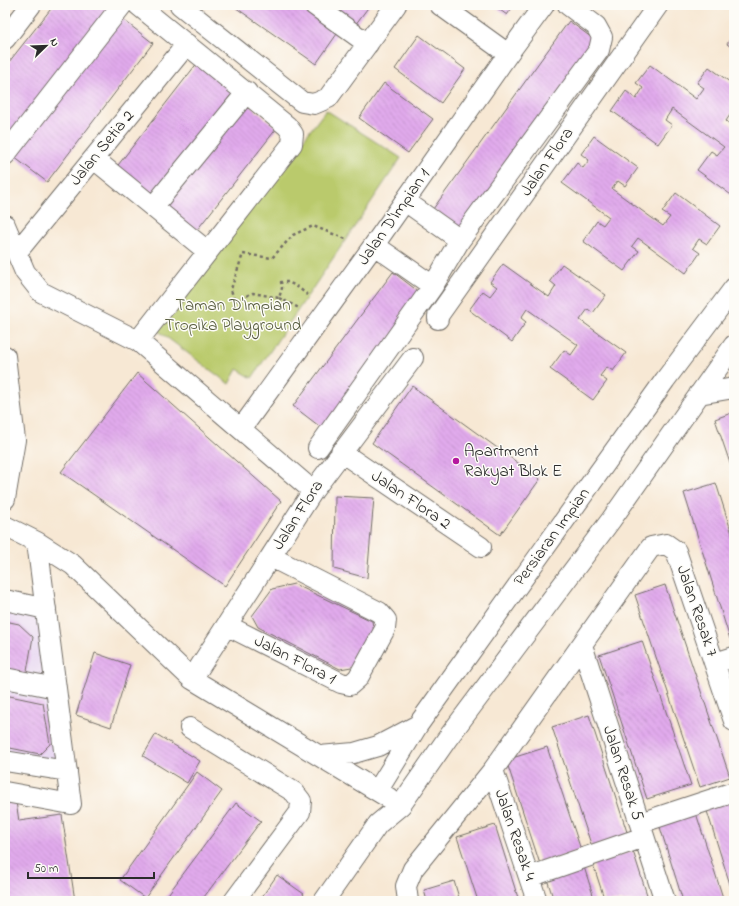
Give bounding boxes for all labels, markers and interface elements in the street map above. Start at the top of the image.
north arrow [26,26,66,66]
text: N [45,36,63,49]
street label: Jalan Setia 2 [64,105,140,191]
street label: Jalan Flora [514,122,580,202]
street label: Jalan D'Impian 1 [351,163,437,270]
park label: Taman D'Impian Tropika Playground [165,293,302,340]
place label: Apartment Rakyat Blok E [464,439,562,485]
marker: Apartment Rakyat Blok E [451,456,461,466]
street label: Jalan Flora 2 [366,464,456,536]
street label: Jalan Flora [266,475,330,555]
street label: Persiaran Impian [508,482,596,592]
street label: Jalan Resak 7 [670,562,724,660]
street label: Jalan Flora 1 [250,629,341,692]
street label: Jalan Resak 5 [596,722,650,824]
street label: Jalan Resak 4 [488,786,542,884]
scale bar [28,854,154,880]
text: 50 m [34,860,58,878]

